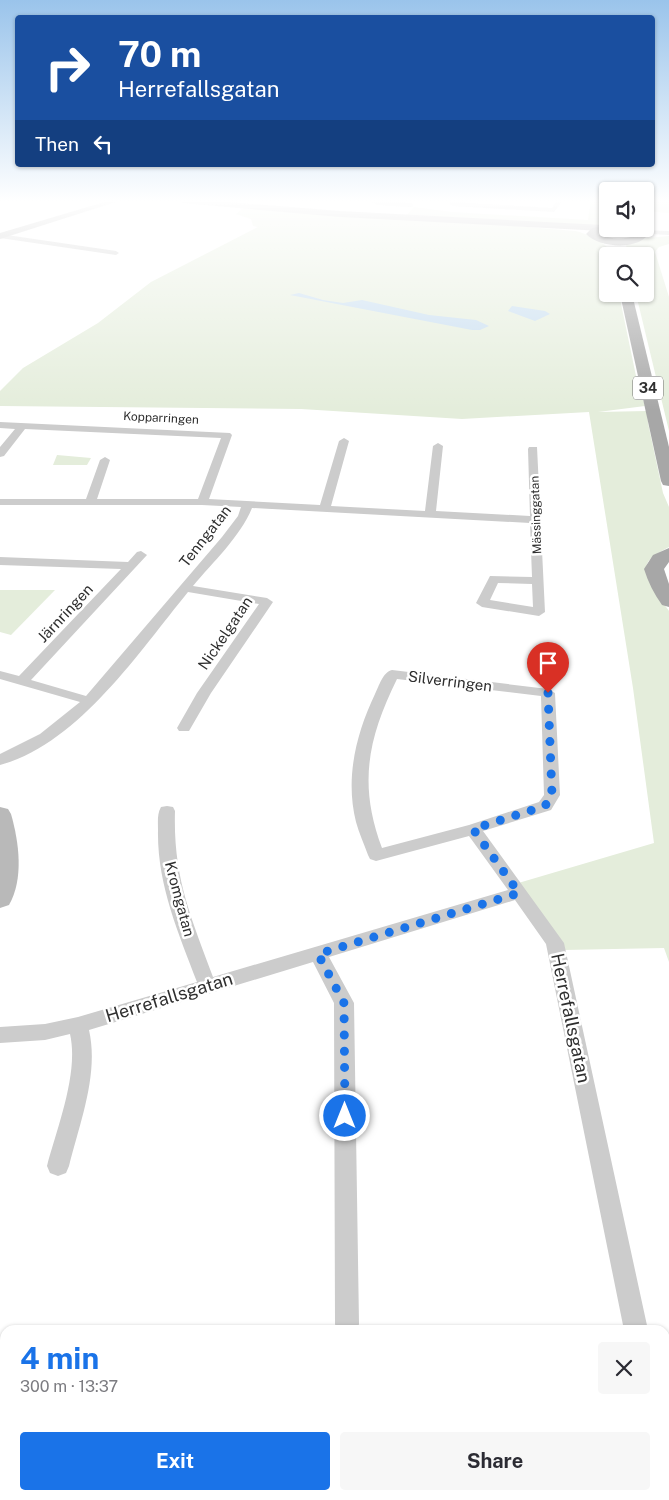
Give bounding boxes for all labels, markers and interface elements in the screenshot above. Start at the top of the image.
text: 70 m [118,34,201,75]
icon: right [35,35,100,100]
text: Herrefallsgatan [118,76,279,102]
icon: left [89,130,117,158]
text: Then [35,133,79,155]
map controls [599,182,654,302]
button: sound [599,182,654,237]
button: search [599,247,654,302]
road number: 34 [633,376,663,399]
street label: Kopparringen [123,409,199,427]
street label: Mässinggatan [528,475,544,554]
street label: Tenngatan [176,502,234,570]
street label: Järnringen [34,580,96,646]
street label: Nickelgatan [194,593,256,673]
pin [527,642,569,693]
icon: arrive [534,649,562,677]
street label: Silverringen [407,667,493,695]
street label: Kromgatan [162,859,198,939]
street label: Herrefallsgatan [547,951,595,1085]
street label: Herrefallsgatan [103,968,235,1026]
position arrow [318,1089,370,1141]
text: 4 min [20,1340,99,1376]
button: close [598,1342,650,1394]
text: 300 m · 13:37 [20,1377,118,1396]
button: Exit [20,1432,330,1490]
button: Share [340,1432,650,1490]

